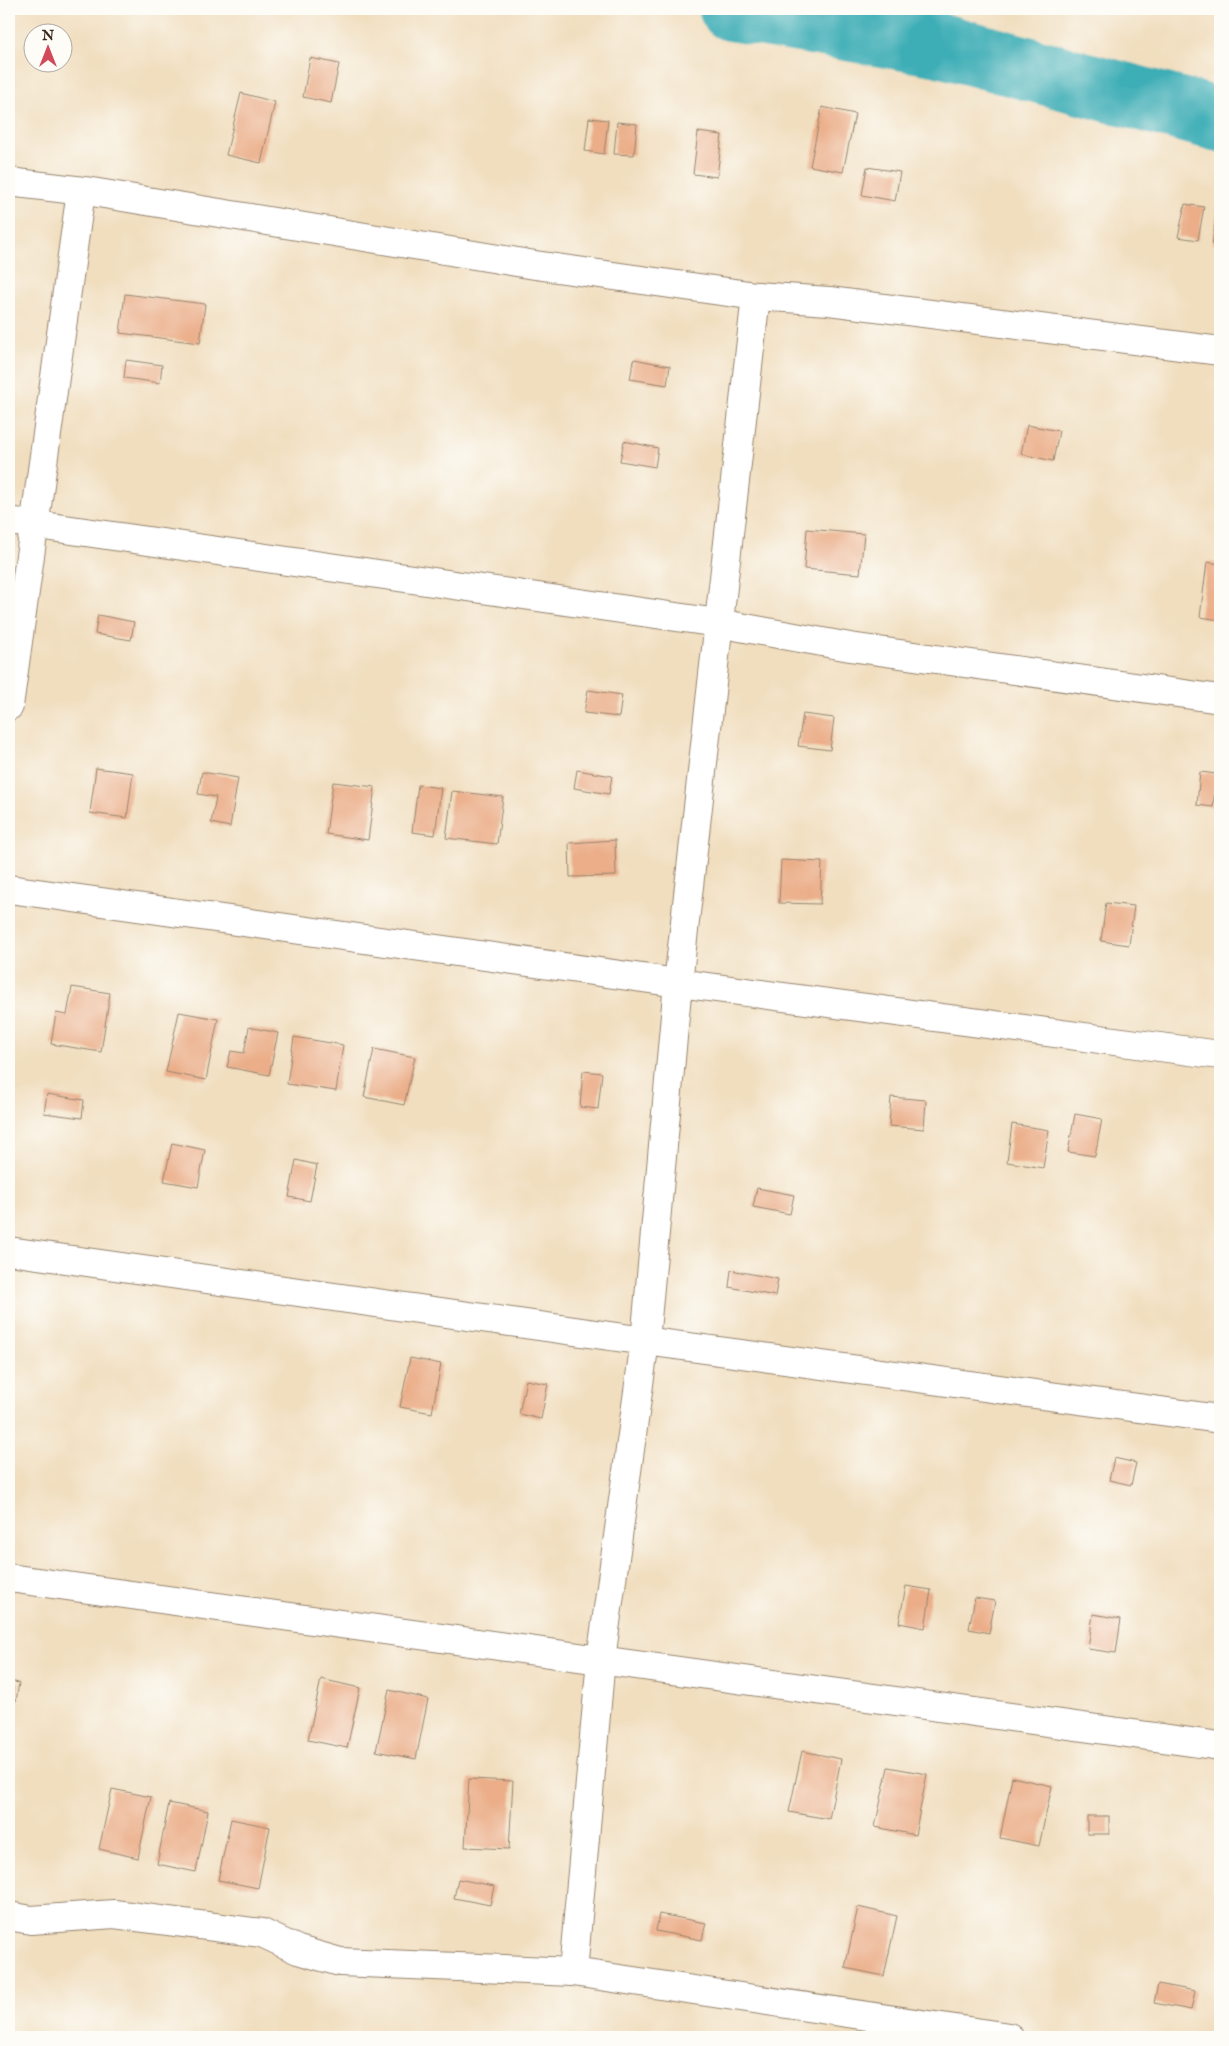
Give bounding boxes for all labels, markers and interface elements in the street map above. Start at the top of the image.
north arrow [22,22,72,72]
text: N [41,27,54,45]

